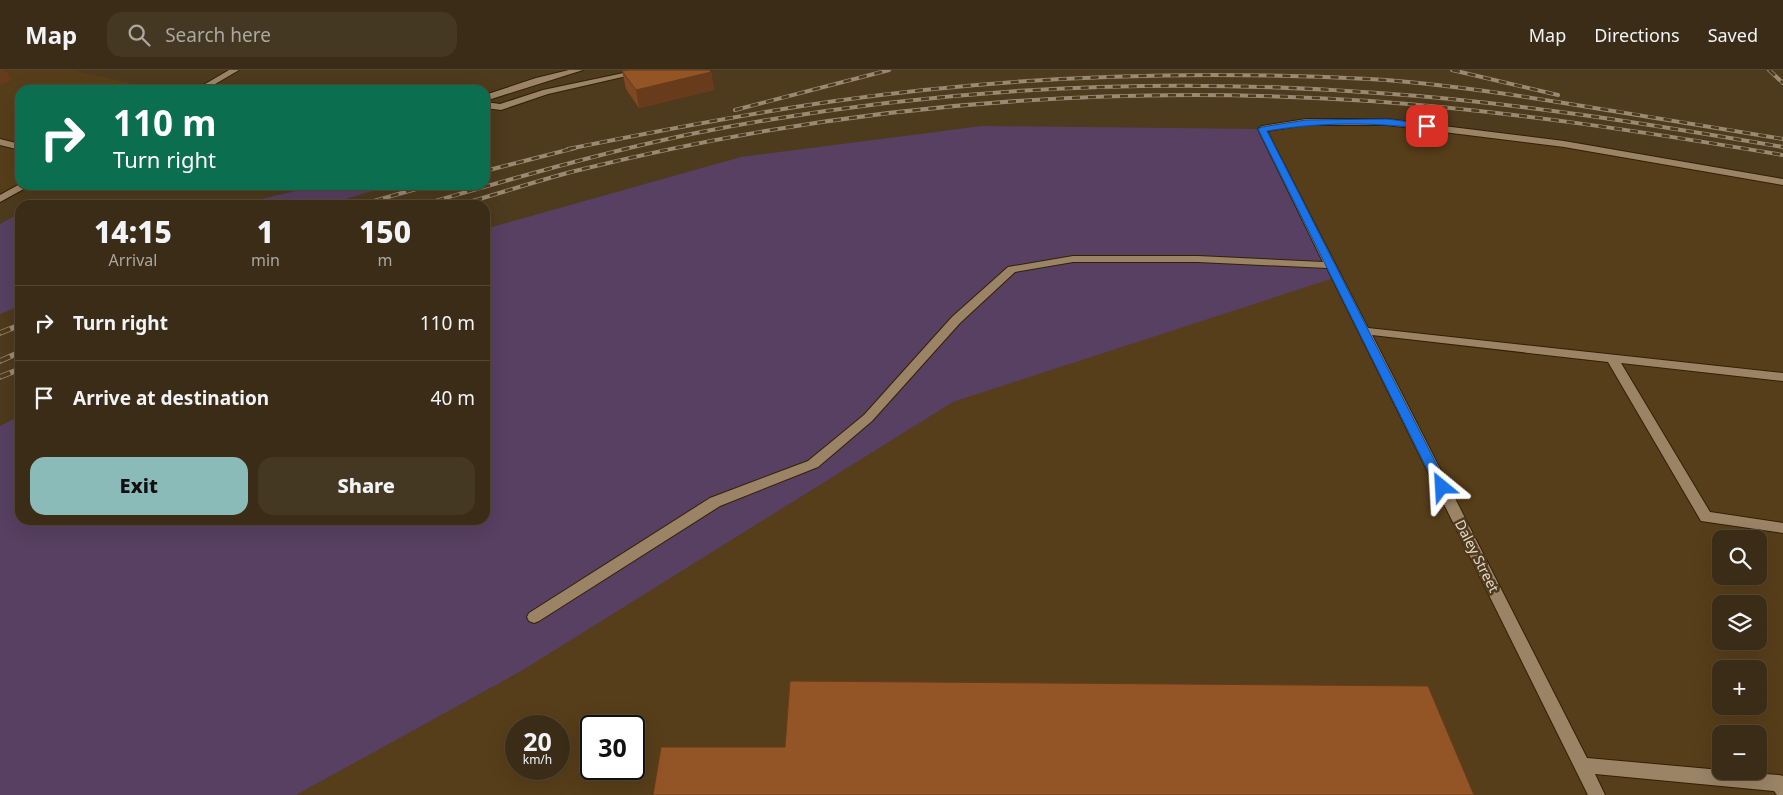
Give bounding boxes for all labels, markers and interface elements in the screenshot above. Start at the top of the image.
search box [107,12,457,57]
text: Map [25,18,77,51]
icon: search [125,21,153,49]
text: Search here [165,22,271,48]
text: Map [1529,23,1566,47]
text: Directions [1594,23,1680,47]
text: Saved [1708,23,1758,47]
text: 110 m [113,99,216,146]
icon: right [30,105,95,170]
pin [1406,105,1448,147]
icon: arrive [1413,112,1441,140]
text: Turn right [113,144,216,174]
text: 14:15 [94,211,172,252]
text: 1 [257,211,274,252]
text: 150 [359,211,411,252]
text: Arrival [109,249,157,271]
text: min [251,249,280,271]
text: m [377,249,392,271]
icon: right [30,309,58,337]
text: Turn right [73,310,168,336]
text: 110 m [420,310,475,336]
icon: arrive [30,384,58,412]
text: Arrive at destination [73,385,269,411]
text: 40 m [431,385,475,411]
button: Exit [30,457,248,515]
button: Share [258,457,475,515]
position arrow [1415,460,1467,512]
street label: Daley Street [1451,516,1504,595]
map controls [1712,530,1767,780]
button: search [1712,530,1767,585]
button: layers [1712,595,1767,650]
button: + [1712,660,1767,715]
speed limit sign: 30 [580,715,645,780]
text: 20 [523,724,552,758]
button: − [1712,725,1767,780]
text: km/h [523,751,552,768]

